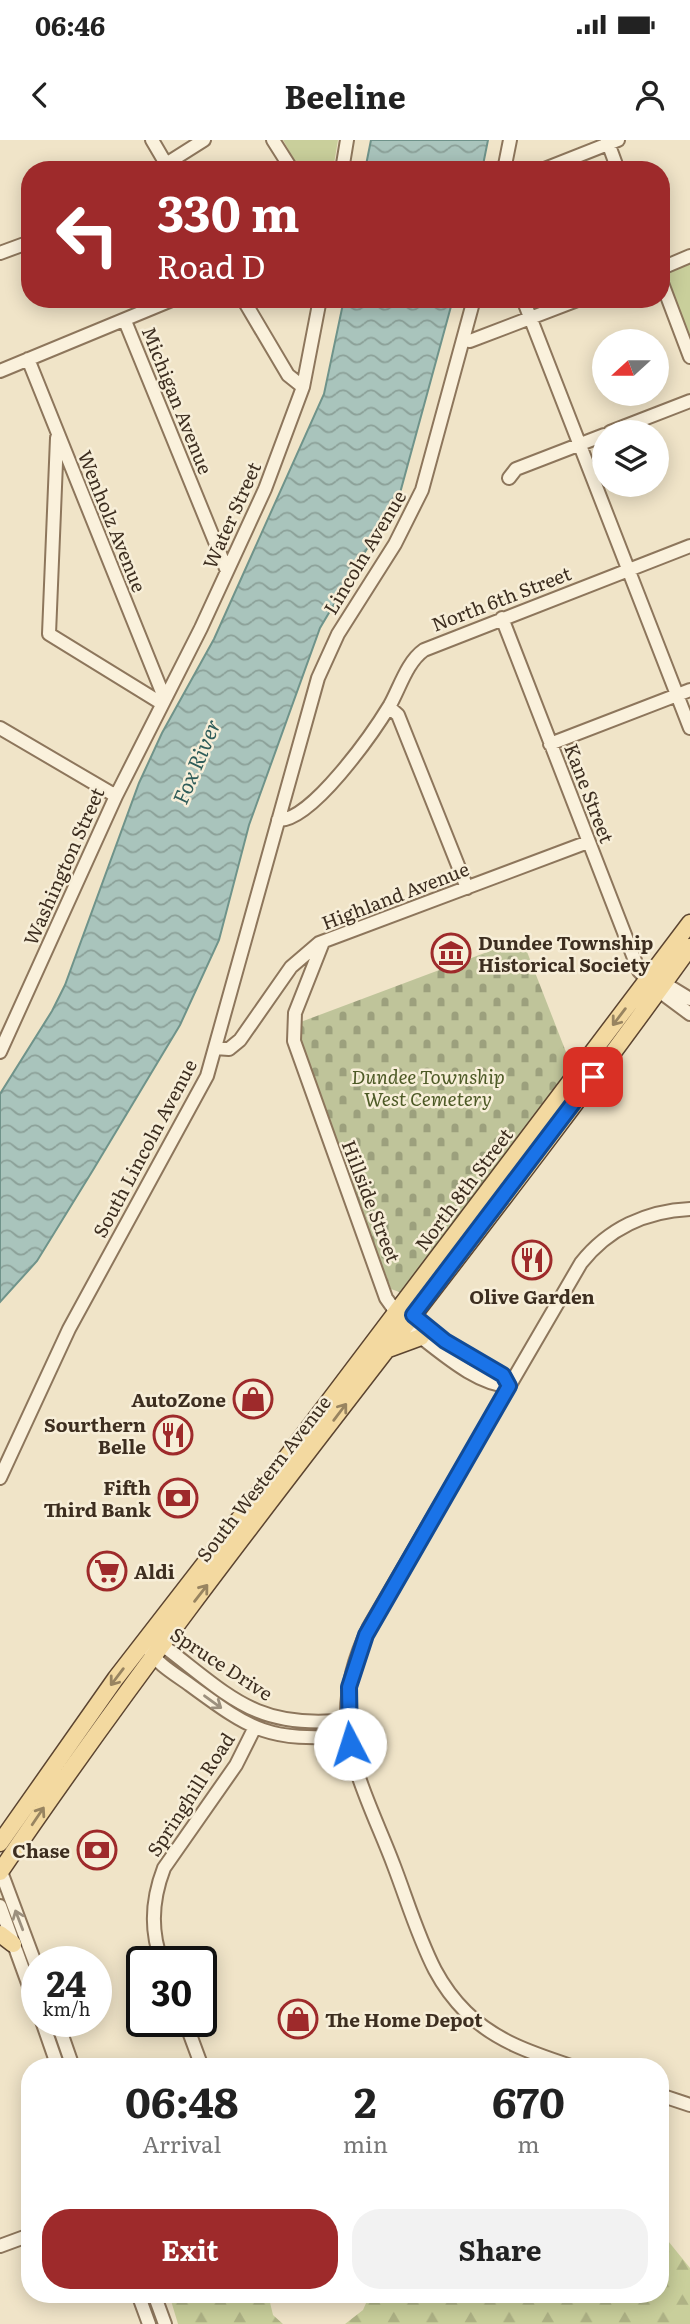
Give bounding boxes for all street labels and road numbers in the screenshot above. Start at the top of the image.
street label: Michigan Avenue [136,322,220,478]
street label: Wenholz Avenue [72,446,154,596]
street label: Water Street [195,457,267,573]
street label: Lincoln Avenue [316,484,412,619]
street label: North 6th Street [427,558,575,638]
street label: Kane Street [558,739,622,847]
street label: Washington Street [16,782,111,950]
street label: Highland Avenue [317,854,473,936]
street label: South Lincoln Avenue [85,1054,203,1242]
street label: North 8th Street [407,1121,519,1256]
street label: Hillside Street [336,1136,408,1267]
street label: South Western Avenue [189,1389,337,1567]
street label: Spruce Drive [165,1619,279,1707]
street label: Springhill Road [139,1726,241,1861]

